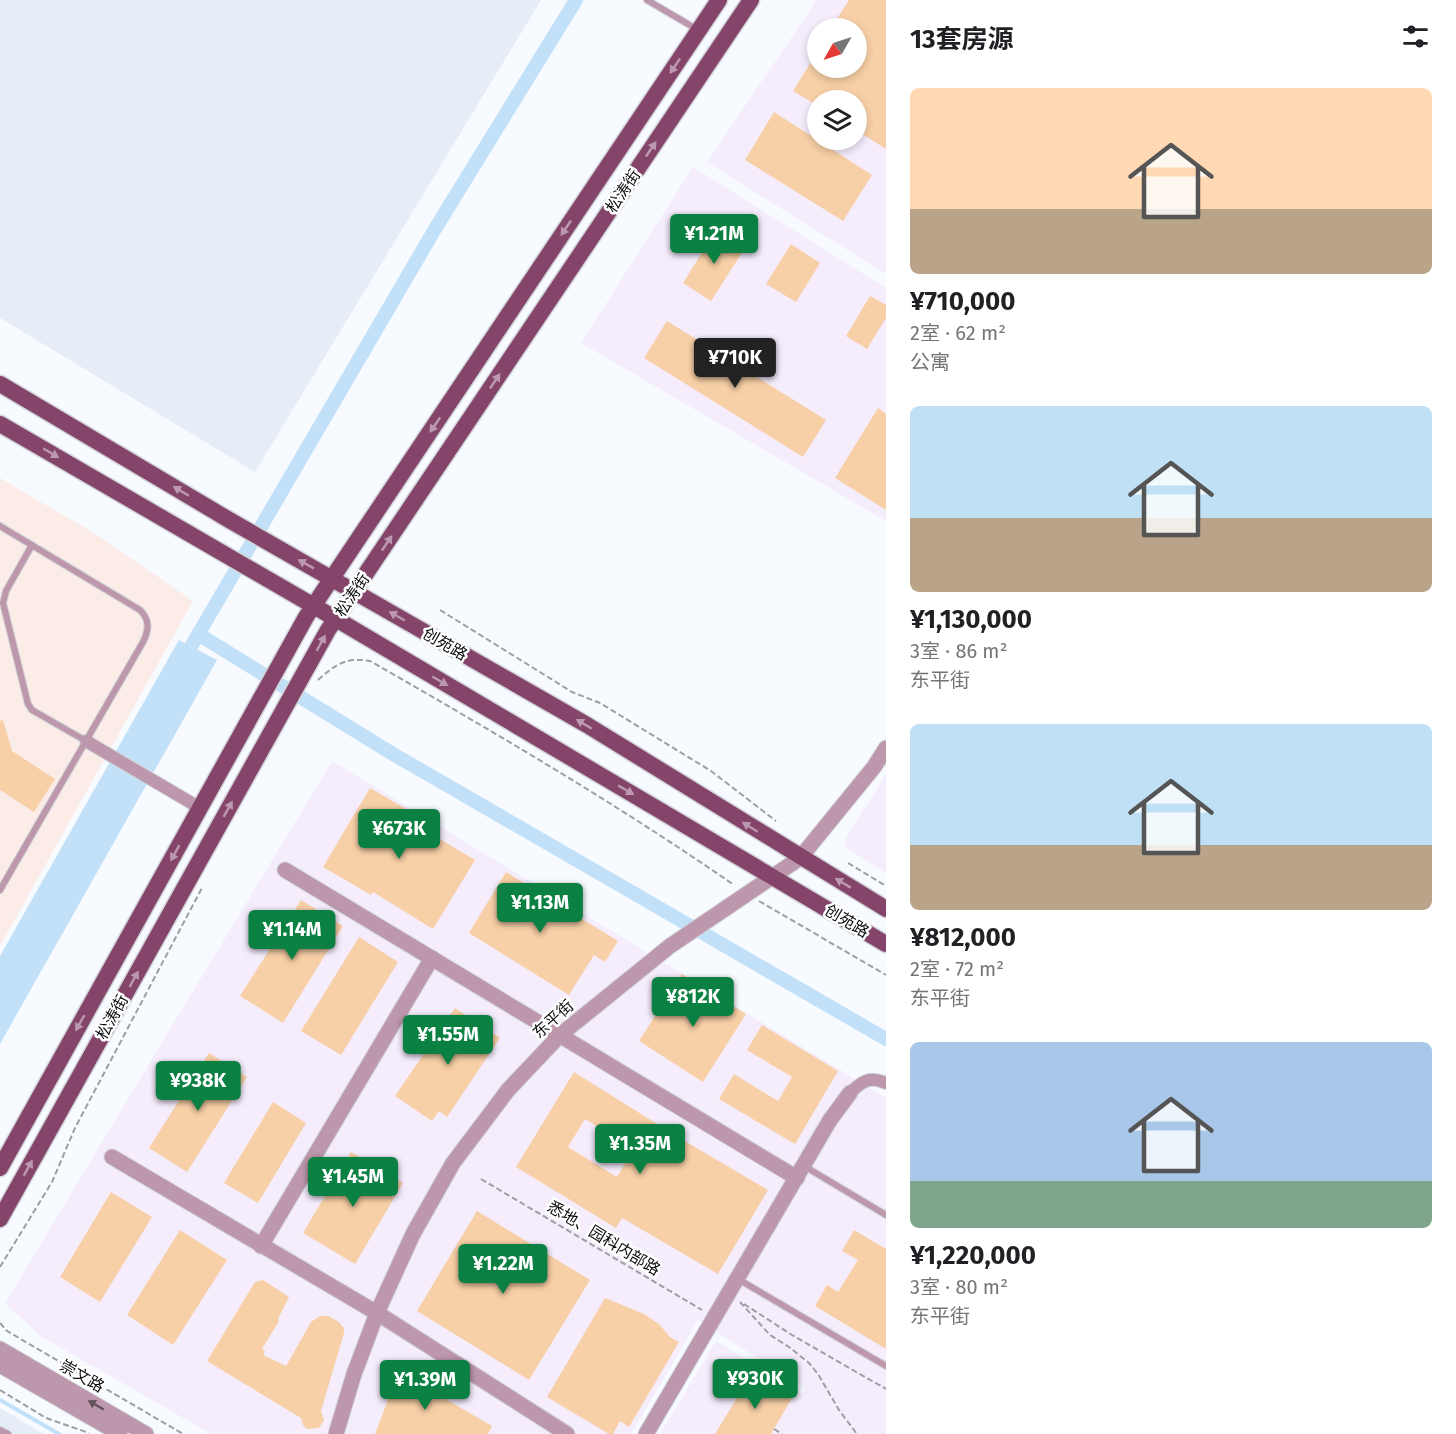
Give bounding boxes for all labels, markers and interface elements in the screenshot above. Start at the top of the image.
north arrow [807,18,867,78]
map controls [807,18,867,150]
icon: filters [1399,20,1432,53]
text: 13套房源 [910,24,1014,55]
one-way arrow [669,58,680,74]
button: layers [807,90,867,150]
icon: home [1117,127,1225,235]
one-way arrow [645,141,656,157]
street label: 松涛街 [602,166,644,216]
pin: ¥1.21M [665,214,763,265]
one-way arrow [561,220,572,237]
text: ¥1.21M [684,221,744,245]
text: ¥710,000 [910,286,1015,317]
text: 2室 · 62 m² [910,321,1006,345]
pin: ¥710K [693,338,777,389]
text: ¥710K [708,345,762,369]
text: 公寓 [910,350,950,374]
one-way arrow [490,373,501,389]
one-way arrow [429,417,441,433]
icon: home [1117,445,1225,553]
one-way arrow [43,448,60,458]
one-way arrow [173,485,189,496]
one-way arrow [381,535,393,551]
one-way arrow [298,558,314,569]
street label: 松涛街 [331,570,373,620]
text: ¥1,130,000 [910,604,1032,635]
one-way arrow [388,611,405,621]
street label: 创苑路 [419,624,471,664]
one-way arrow [316,634,326,651]
text: 3室 · 86 m² [910,639,1007,663]
text: 东平街 [910,668,970,692]
one-way arrow [432,675,448,686]
one-way arrow [575,719,592,729]
icon: home [1117,763,1225,871]
one-way arrow [618,785,634,796]
one-way arrow [223,800,233,817]
pin: ¥673K [357,809,441,860]
text: ¥673K [372,816,426,840]
one-way arrow [742,821,758,832]
one-way arrow [170,844,180,861]
one-way arrow [835,878,851,889]
pin: ¥1.13M [491,883,589,934]
text: ¥1.13M [511,890,569,914]
street label: 创苑路 [822,900,872,942]
pin: ¥1.14M [243,910,341,961]
text: ¥1.14M [262,917,322,941]
text: ¥812,000 [910,922,1016,953]
text: 2室 · 72 m² [910,957,1004,981]
one-way arrow [128,971,139,987]
pin: ¥812K [651,977,735,1028]
text: ¥812K [666,984,720,1008]
text: 东平街 [910,986,970,1010]
street label: 松涛街 [92,991,132,1043]
street label: 东平街 [529,996,577,1042]
one-way arrow [75,1015,86,1031]
pin: ¥1.55M [399,1015,497,1066]
text: ¥1.55M [417,1022,479,1046]
pin: ¥938K [156,1061,240,1112]
text: ¥938K [170,1068,226,1092]
icon: home [1117,1081,1225,1189]
pin: ¥1.35M [591,1124,689,1175]
text: ¥1.35M [609,1131,671,1155]
pin: ¥1.45M [304,1157,402,1208]
one-way arrow [23,1160,34,1176]
text: ¥1.45M [322,1164,384,1188]
street label: 悉地、园科内部路 [544,1197,664,1279]
text: ¥1,220,000 [910,1240,1036,1271]
pin: ¥1.22M [454,1244,552,1295]
text: ¥1.22M [472,1251,534,1275]
text: 3室 · 80 m² [910,1275,1008,1299]
text: 东平街 [910,1304,970,1328]
street label: 崇文路 [56,1356,108,1396]
pin: ¥930K [713,1359,797,1410]
pin: ¥1.39M [376,1360,474,1411]
text: ¥930K [727,1366,783,1390]
text: ¥1.39M [394,1367,456,1391]
one-way arrow [88,1399,104,1410]

